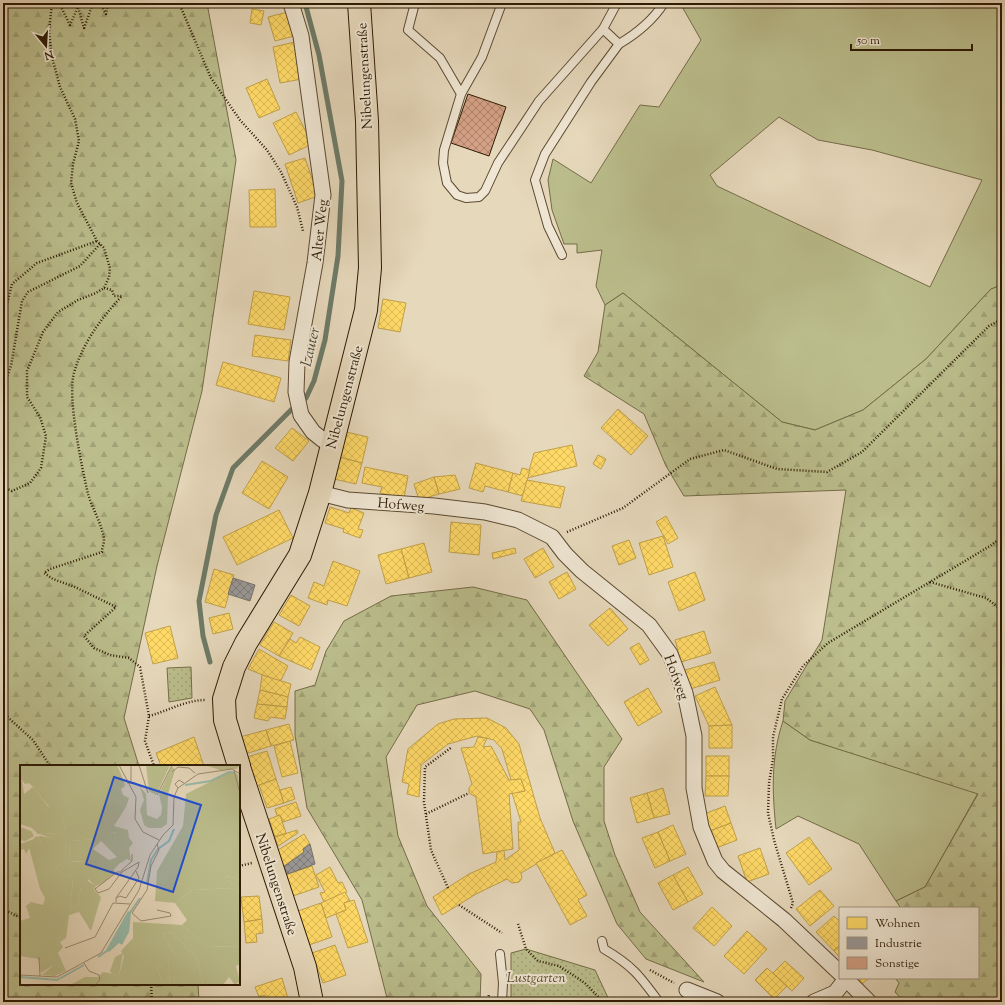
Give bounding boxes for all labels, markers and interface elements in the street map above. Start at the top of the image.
street label: Nibelungenstraße [353,22,379,130]
north arrow [26,26,66,66]
scale bar [851,26,972,52]
text: 50 m [856,32,880,50]
text: N [42,45,56,64]
street label: Alter Weg [308,198,334,262]
water label: Lauter [297,325,326,369]
street label: Nibelungenstraße [322,344,369,452]
street label: Hofweg [377,494,425,518]
street label: Hofweg [657,652,693,703]
inset map [20,765,240,985]
street label: Nibelungenstraße [249,831,301,938]
legend [839,907,979,979]
text: Wohnen [875,915,920,933]
text: Industrie [875,935,922,953]
text: Sonstige [875,955,920,973]
park label: Lustgarten [506,969,566,989]

